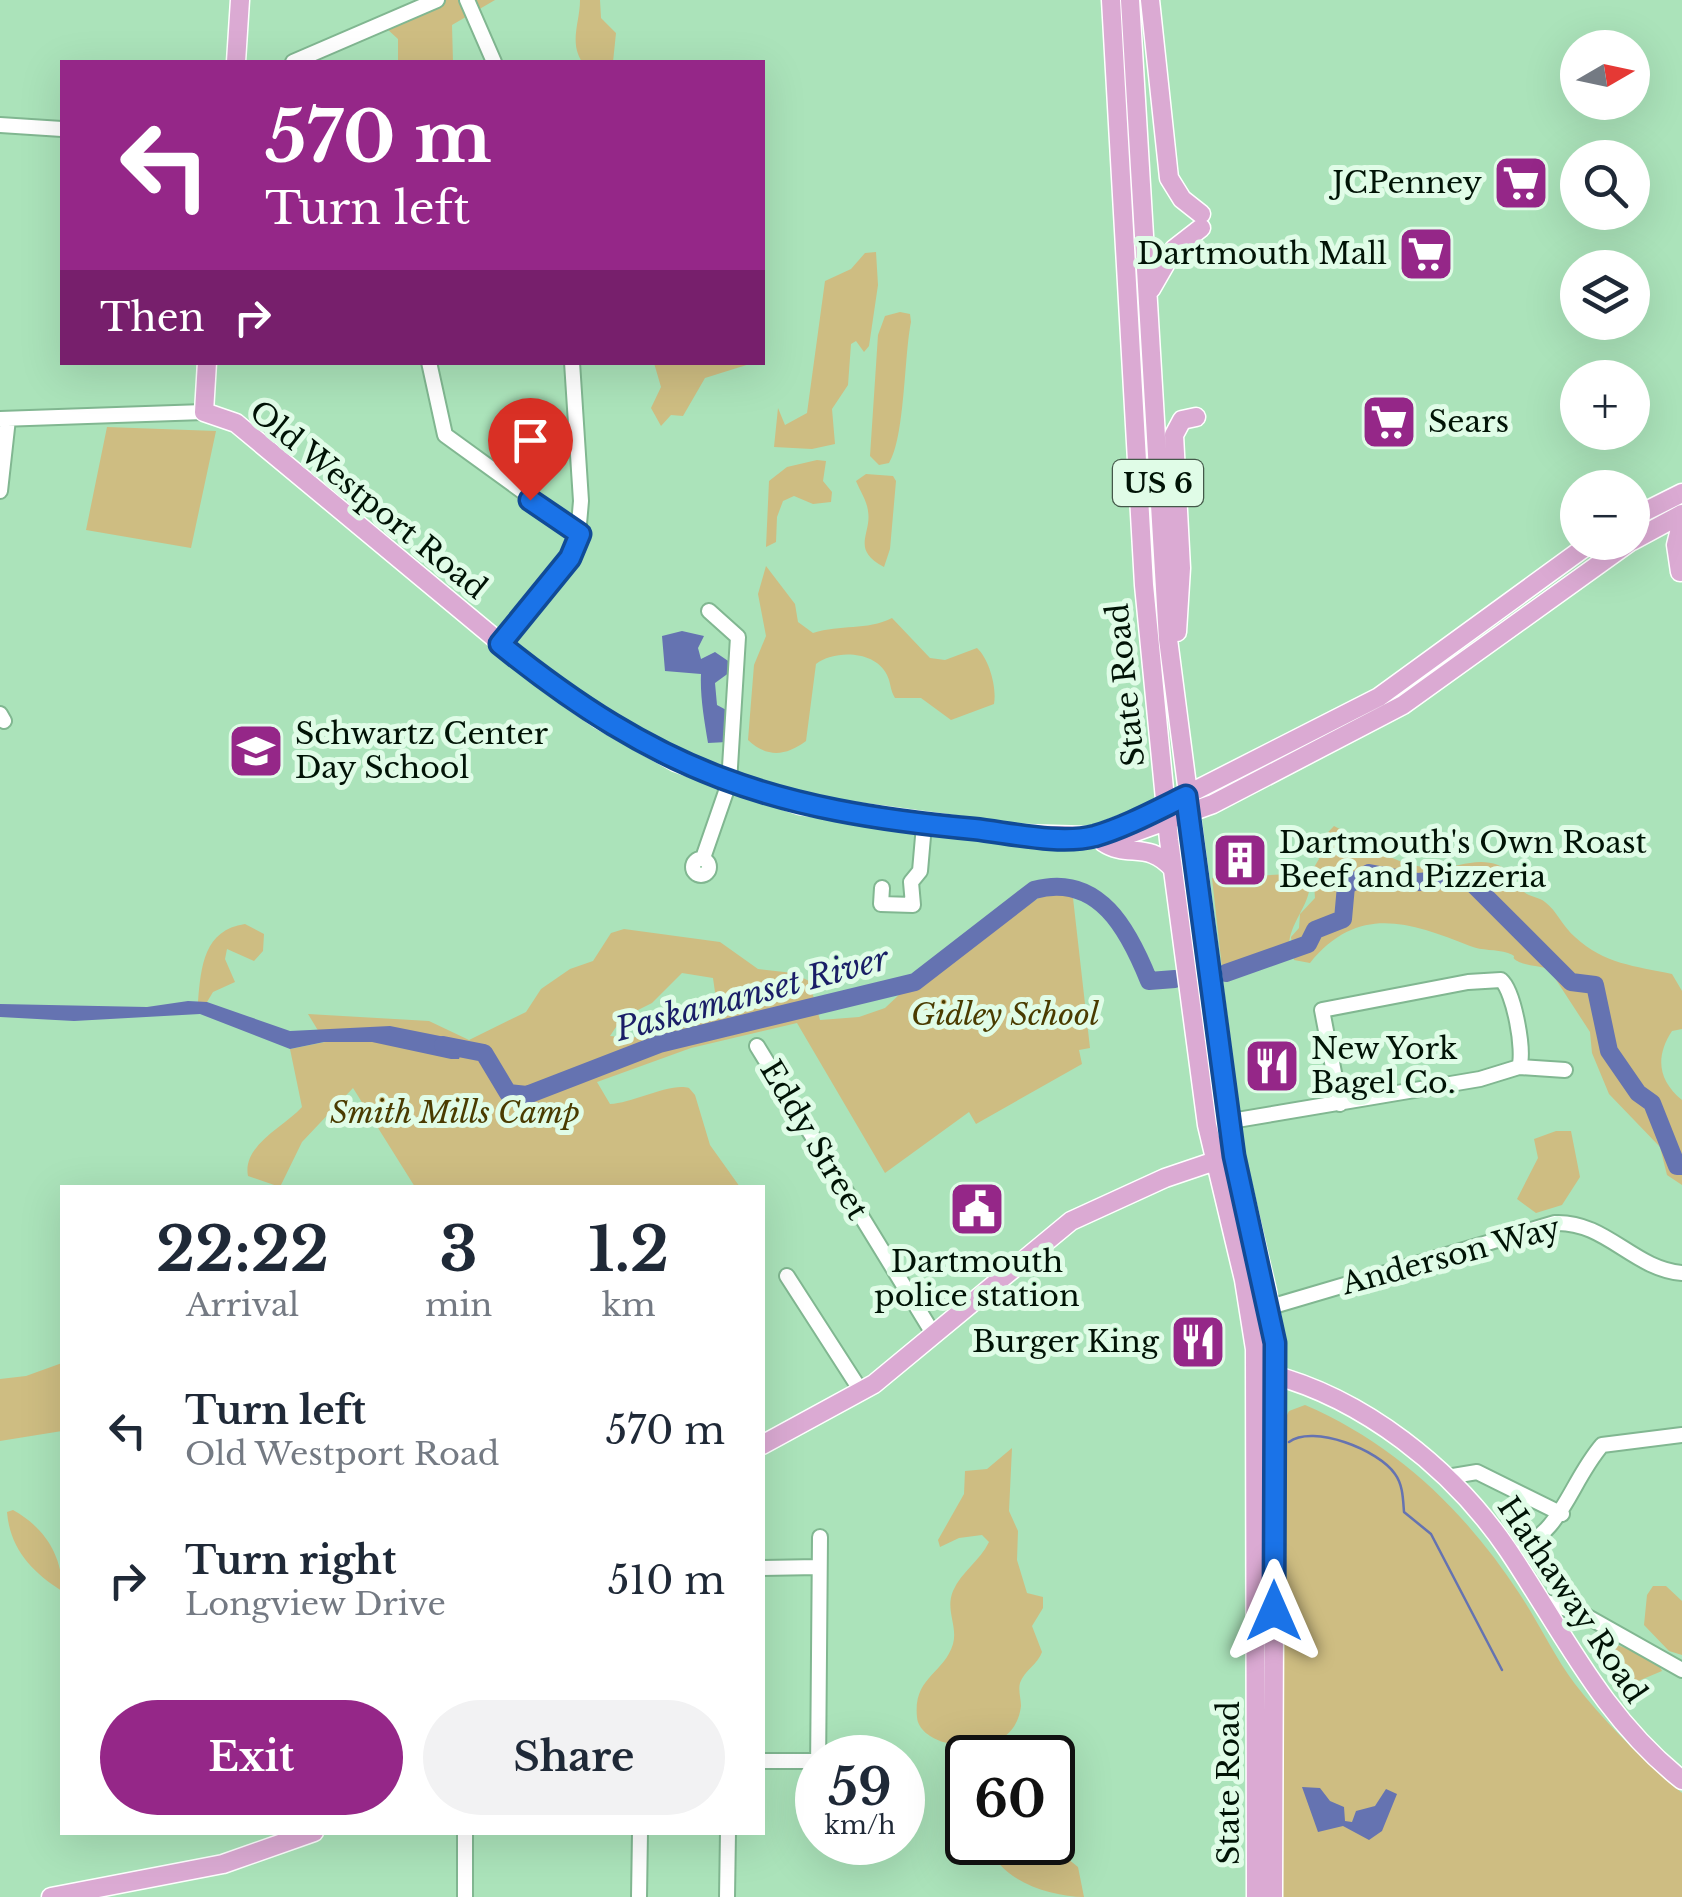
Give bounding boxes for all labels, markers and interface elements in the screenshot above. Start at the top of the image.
north arrow [1560,30,1650,120]
map controls [1560,30,1650,560]
text: 570 m [265,94,492,181]
icon: left [100,100,230,230]
button: search [1560,140,1650,230]
supermarket icon: JCPenney [1491,153,1551,213]
place label: JCPenney [1328,164,1482,201]
text: Turn left [265,180,470,236]
supermarket icon: Dartmouth Mall [1396,224,1456,284]
place label: Dartmouth Mall [1137,235,1387,272]
button: layers [1560,250,1650,340]
icon: right [225,290,280,345]
text: Then [100,294,205,341]
button: + [1560,360,1650,450]
supermarket icon: Sears [1359,392,1419,452]
street label: Old Westport Road [242,393,494,607]
pin [488,398,573,501]
place label: Sears [1428,403,1509,440]
icon: arrive [503,413,558,468]
road number: US 6 [1113,460,1203,506]
button: − [1560,470,1650,560]
street label: State Road [1099,601,1152,769]
place label: Schwartz Center Day School [295,715,549,786]
school or university icon: Schwartz Center Day School [226,721,286,781]
place label: Dartmouth's Own Roast Beef and Pizzeria [1279,824,1648,895]
building icon: Dartmouth's Own Roast Beef and Pizzeria [1210,830,1270,890]
water label: Paskamanset River [610,938,894,1050]
park label: Gidley School [911,996,1100,1033]
place label: New York Bagel Co. [1311,1030,1458,1101]
restaurant icon: New York Bagel Co. [1242,1036,1302,1096]
street label: Eddy Street [752,1053,877,1227]
park label: Smith Mills Camp [330,1094,580,1131]
public building icon: Dartmouth police station [947,1179,1007,1239]
street label: Anderson Way [1337,1209,1564,1303]
text: 22:22 [156,1213,329,1287]
text: 3 [440,1213,478,1287]
text: 1.2 [588,1213,669,1287]
place label: Dartmouth police station [874,1243,1080,1314]
text: Arrival [186,1285,299,1325]
text: min [425,1285,492,1325]
text: km [602,1285,656,1325]
restaurant icon: Burger King [1168,1312,1228,1372]
place label: Burger King [972,1323,1160,1360]
text: Turn left [185,1387,366,1434]
icon: left [100,1403,155,1458]
text: 570 m [606,1407,725,1454]
text: Old Westport Road [185,1434,499,1474]
street label: Hathaway Road [1490,1490,1655,1710]
text: Turn right [185,1537,396,1584]
icon: right [100,1553,155,1608]
text: 510 m [608,1557,725,1604]
position arrow [1222,1559,1326,1663]
text: Longview Drive [185,1584,446,1624]
button: Exit [100,1700,403,1815]
button: Share [423,1700,725,1815]
street label: State Road [1210,1701,1247,1865]
speed limit sign: 60 [945,1735,1075,1865]
text: 59 [828,1756,892,1819]
text: km/h [825,1810,895,1841]

